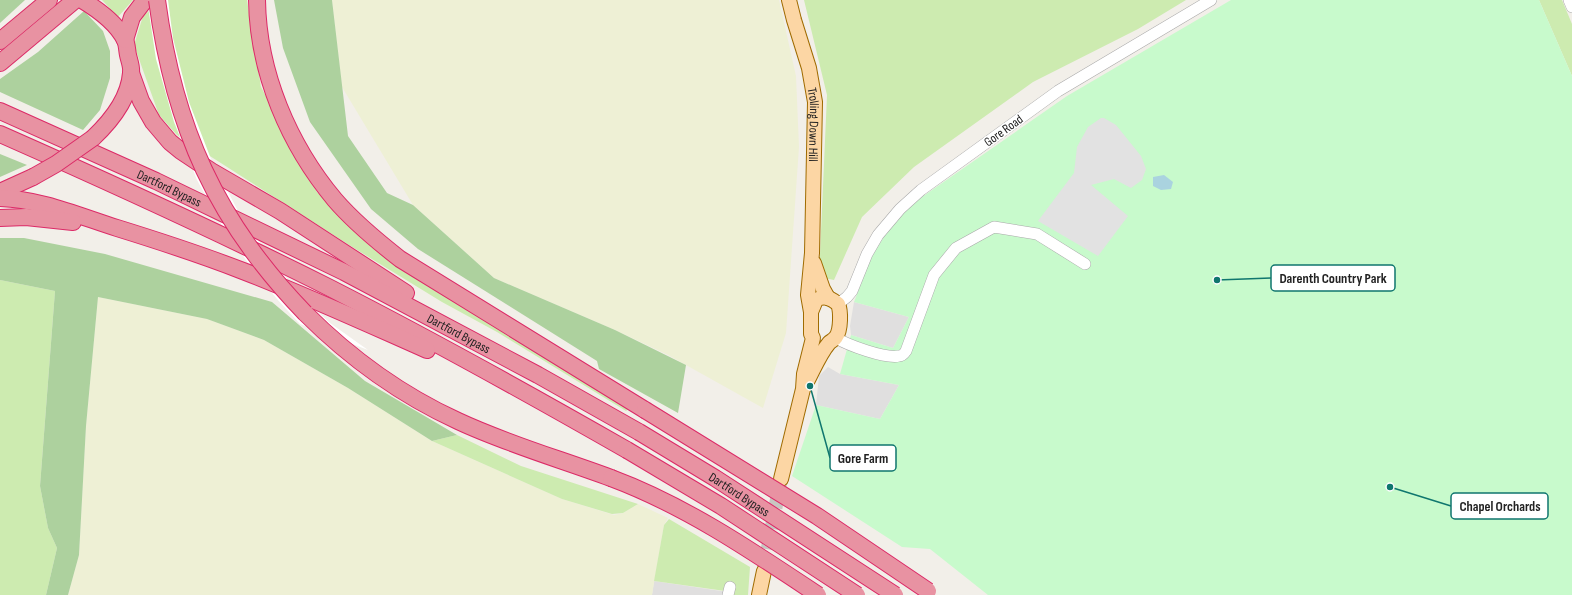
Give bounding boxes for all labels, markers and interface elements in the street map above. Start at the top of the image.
street label: Trolling Down Hill [804,86,822,162]
street label: Gore Road [981,111,1026,150]
street label: Dartford Bypass [134,167,204,211]
callout: Darenth Country Park [1271,265,1395,291]
text: Darenth Country Park [1279,270,1387,287]
street label: Dartford Bypass [424,311,493,357]
callout: Gore Farm [830,445,896,471]
text: Gore Farm [838,450,888,467]
street label: Dartford Bypass [706,469,773,521]
callout: Chapel Orchards [1451,493,1548,519]
text: Chapel Orchards [1459,498,1541,515]

